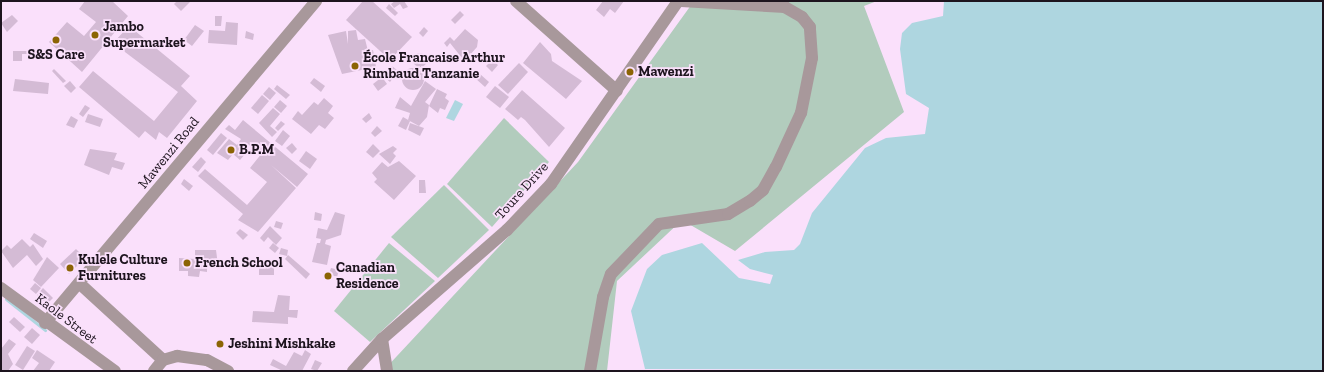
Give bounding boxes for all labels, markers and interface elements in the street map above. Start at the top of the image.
place label: Jambo Supermarket [103,19,185,52]
marker: Jambo Supermarket [90,30,100,40]
marker: S&S Care [51,35,61,45]
place label: S&S Care [27,47,85,63]
place label: École Francaise Arthur Rimbaud Tanzanie [363,50,506,82]
marker: École Francaise Arthur Rimbaud Tanzanie [350,61,360,71]
place label: Mawenzi [638,64,694,80]
marker: Mawenzi [625,67,635,77]
street label: Mawenzi Road [135,114,203,192]
place label: B.P.M [239,142,274,158]
marker: B.P.M [226,145,236,155]
street label: Toure Drive [492,159,552,223]
place label: Kulele Culture Furnitures [78,252,167,284]
place label: French School [195,255,283,271]
marker: French School [182,258,192,268]
place label: Canadian Residence [336,260,399,292]
marker: Kulele Culture Furnitures [65,263,75,273]
marker: Canadian Residence [323,271,333,281]
street label: Kaole Street [32,290,100,348]
place label: Jeshini Mishkake [228,336,336,352]
marker: Jeshini Mishkake [215,339,225,349]

